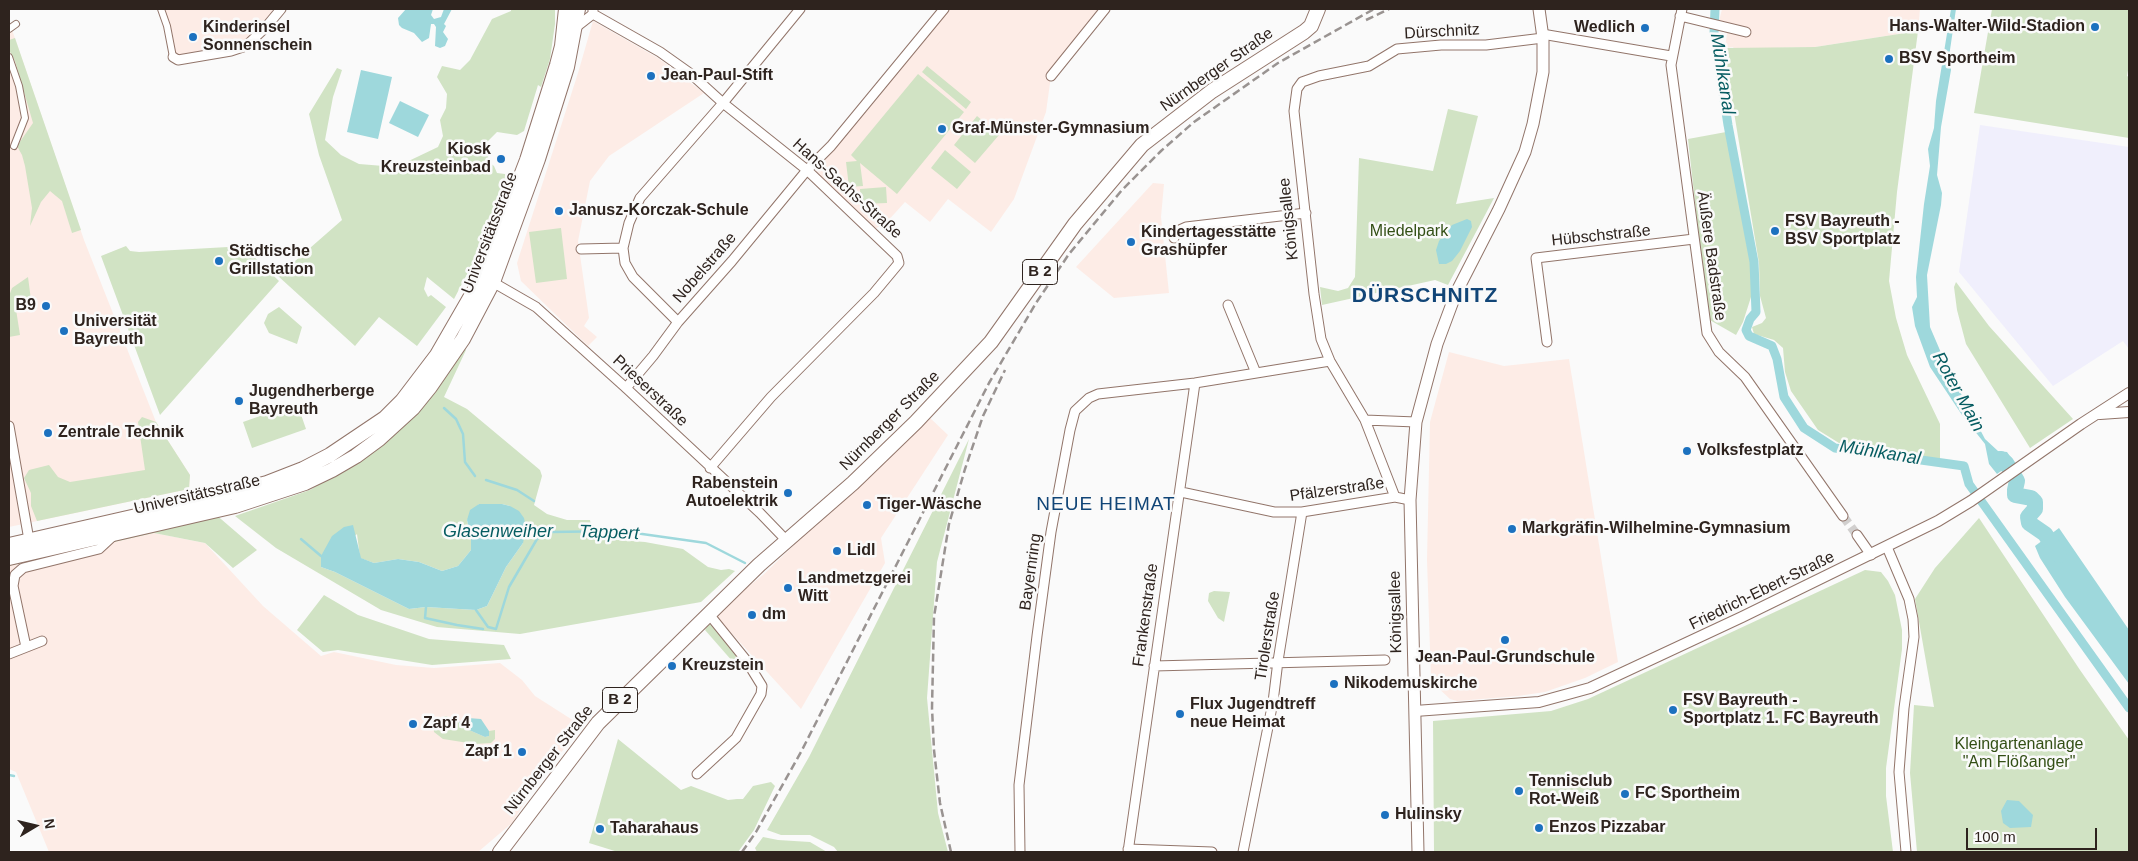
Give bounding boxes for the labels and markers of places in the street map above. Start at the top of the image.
place label: Hans-Walter-Wild-Stadion [1889,17,2085,37]
place label: Kinderinsel Sonnenschein [203,18,312,56]
place label: Wedlich [1574,18,1635,38]
marker: Hans-Walter-Wild-Stadion [2089,21,2101,33]
marker: Wedlich [1639,22,1651,34]
marker: Kinderinsel Sonnenschein [187,31,199,43]
place label: BSV Sportheim [1899,49,2015,69]
marker: BSV Sportheim [1883,53,1895,65]
place label: Jean-Paul-Stift [661,66,773,86]
marker: Jean-Paul-Stift [645,70,657,82]
place label: Graf-Münster-Gymnasium [952,119,1149,139]
marker: Graf-Münster-Gymnasium [936,123,948,135]
place label: Kiosk Kreuzsteinbad [381,140,491,178]
marker: Kiosk Kreuzsteinbad [495,153,507,165]
place label: Janusz-Korczak-Schule [569,201,749,221]
marker: Janusz-Korczak-Schule [553,205,565,217]
place label: FSV Bayreuth - BSV Sportplatz [1785,212,1901,250]
place label: Kindertagesstätte Grashüpfer [1141,223,1276,261]
marker: FSV Bayreuth - BSV Sportplatz [1769,225,1781,237]
marker: Kindertagesstätte Grashüpfer [1125,236,1137,248]
place label: Städtische Grillstation [229,242,313,280]
marker: Städtische Grillstation [213,255,225,267]
place label: B9 [16,296,36,316]
marker: B9 [40,300,52,312]
place label: Universität Bayreuth [74,312,157,350]
marker: Universität Bayreuth [58,325,70,337]
place label: Jugendherberge Bayreuth [249,382,374,420]
marker: Jugendherberge Bayreuth [233,395,245,407]
place label: Zentrale Technik [58,423,184,443]
marker: Zentrale Technik [42,427,54,439]
place label: Volksfestplatz [1697,441,1803,461]
marker: Volksfestplatz [1681,445,1693,457]
place label: Rabenstein Autoelektrik [686,474,778,512]
marker: Rabenstein Autoelektrik [782,487,794,499]
place label: Tiger-Wäsche [877,495,982,515]
marker: Tiger-Wäsche [861,499,873,511]
place label: Markgräfin-Wilhelmine-Gymnasium [1522,519,1790,539]
marker: Markgräfin-Wilhelmine-Gymnasium [1506,523,1518,535]
place label: Lidl [847,541,875,561]
marker: Lidl [831,545,843,557]
place label: Landmetzgerei Witt [798,569,911,607]
marker: Landmetzgerei Witt [782,582,794,594]
place label: dm [762,605,786,625]
marker: dm [746,609,758,621]
marker: Jean-Paul-Grundschule [1499,634,1511,646]
place label: Jean-Paul-Grundschule [1415,648,1595,668]
place label: Kreuzstein [682,656,764,676]
marker: Kreuzstein [666,660,678,672]
place label: Nikodemuskirche [1344,674,1477,694]
marker: Nikodemuskirche [1328,678,1340,690]
place label: FSV Bayreuth - Sportplatz 1. FC Bayreuth [1683,691,1879,729]
place label: Flux Jugendtreff neue Heimat [1190,695,1315,733]
marker: FSV Bayreuth - Sportplatz 1. FC Bayreuth [1667,704,1679,716]
marker: Flux Jugendtreff neue Heimat [1174,708,1186,720]
place label: Zapf 4 [423,714,470,734]
marker: Zapf 4 [407,718,419,730]
place label: Zapf 1 [465,742,512,762]
marker: Zapf 1 [516,746,528,758]
place label: Tennisclub Rot-Weiß [1529,772,1612,810]
place label: FC Sportheim [1635,784,1740,804]
marker: Tennisclub Rot-Weiß [1513,785,1525,797]
marker: FC Sportheim [1619,788,1631,800]
place label: Hulinsky [1395,805,1462,825]
marker: Hulinsky [1379,809,1391,821]
place label: Enzos Pizzabar [1549,818,1665,838]
place label: Taharahaus [610,819,699,839]
marker: Enzos Pizzabar [1533,822,1545,834]
marker: Taharahaus [594,823,606,835]

